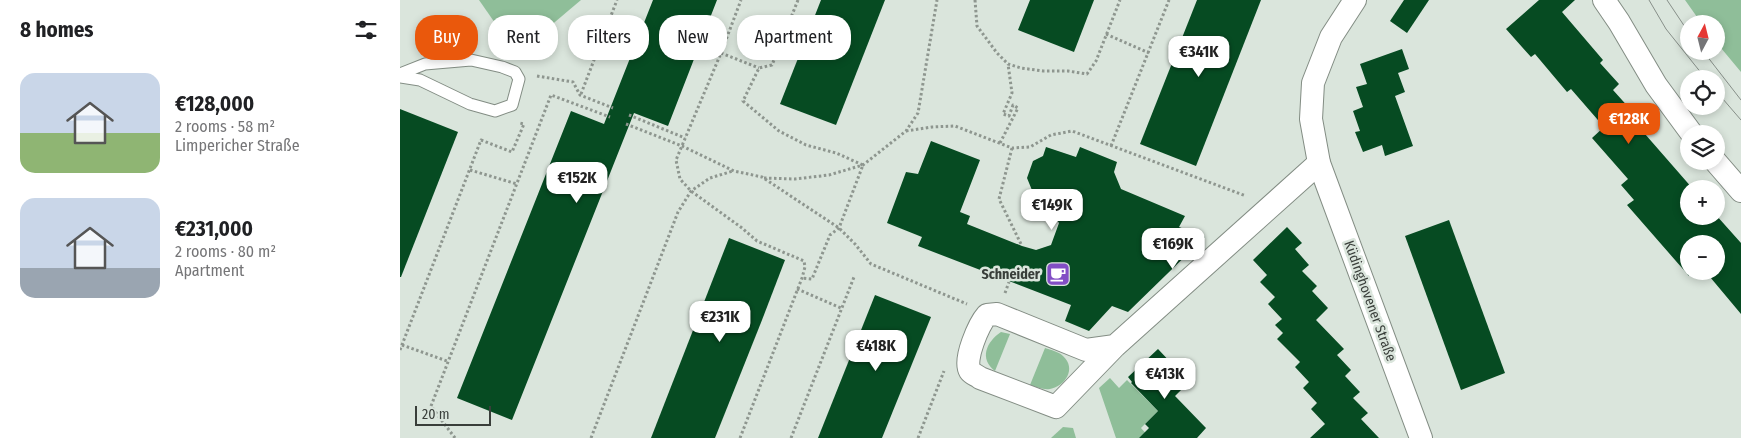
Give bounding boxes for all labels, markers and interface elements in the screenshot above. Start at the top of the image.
chip: Buy [415,15,478,60]
chip: Rent [488,15,558,60]
chip: Filters [568,15,649,60]
chip: New [659,15,727,60]
chip: Apartment [737,15,851,60]
north arrow [1680,15,1725,60]
map controls [1680,15,1725,280]
icon: filters [352,16,380,44]
text: 8 homes [20,17,94,43]
pin: €341K [1164,36,1234,78]
text: €341K [1179,42,1219,61]
button: locate [1680,70,1725,115]
text: €128,000 [175,91,254,117]
icon: home [60,93,120,153]
pin: €128K [1594,102,1664,145]
text: €128K [1609,109,1649,128]
text: 2 rooms · 58 m² [175,117,275,136]
button: layers [1680,125,1725,170]
text: Limpericher Straße [175,136,300,155]
pin: €152K [542,162,612,204]
text: €152K [557,168,597,187]
button: + [1680,180,1725,225]
pin: €149K [1017,188,1087,231]
text: €149K [1032,195,1072,214]
text: €231,000 [175,216,253,242]
icon: home [60,218,120,278]
pin: €169K [1138,228,1208,270]
text: €169K [1153,234,1193,253]
button: − [1680,235,1725,280]
street label: Küdinghovener Straße [1340,238,1400,364]
text: 2 rooms · 80 m² [175,242,276,261]
text: Apartment [175,261,244,280]
cafe icon: Schneider [1045,261,1071,287]
place label: Schneider [981,266,1041,283]
pin: €231K [685,300,755,343]
text: €231K [700,307,740,326]
pin: €418K [841,330,911,372]
text: €418K [856,336,896,355]
pin: €413K [1130,358,1200,400]
text: €413K [1146,364,1184,383]
scale bar [415,403,491,426]
text: 20 m [422,406,450,423]

